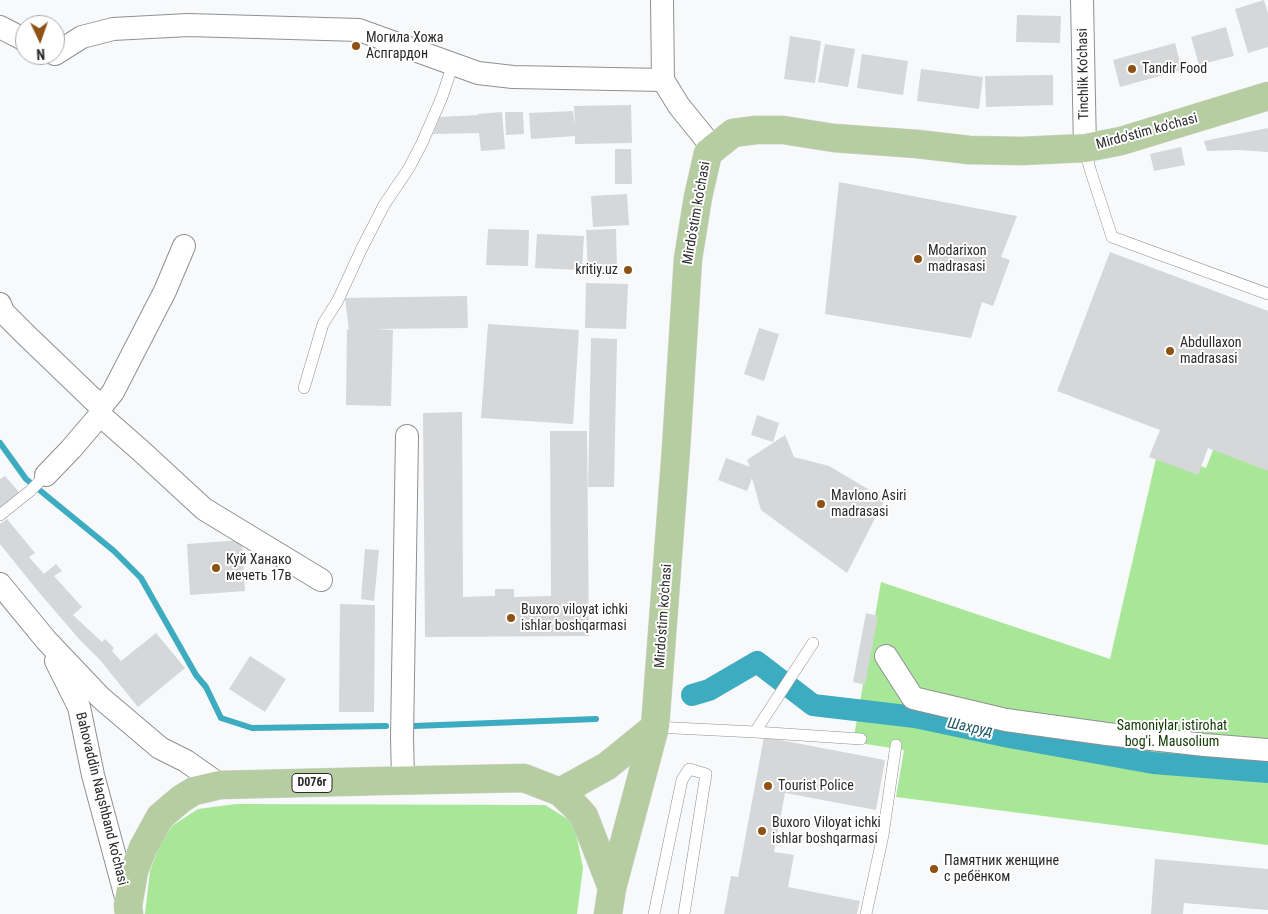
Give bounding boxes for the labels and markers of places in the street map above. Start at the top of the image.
place label: Могила Хожа Аспгардон [366,30,443,62]
marker: Могила Хожа Аспгардон [350,40,362,52]
place label: Tandir Food [1142,61,1207,77]
marker: Tandir Food [1126,63,1138,75]
place label: Modarixon madrasasi [928,243,987,276]
marker: Modarixon madrasasi [912,253,924,265]
place label: kritiy.uz [575,262,618,278]
marker: kritiy.uz [622,264,634,276]
place label: Abdullaxon madrasasi [1180,335,1242,368]
marker: Abdullaxon madrasasi [1164,345,1176,357]
place label: Mavlono Asiri madrasasi [831,488,907,520]
marker: Mavlono Asiri madrasasi [815,498,827,510]
place label: Куй Ханако мечеть 17в [226,552,292,584]
marker: Куй Ханако мечеть 17в [210,562,222,574]
place label: Buxoro viloyat ichki ishlar boshqarmasi [521,602,628,634]
marker: Buxoro viloyat ichki ishlar boshqarmasi [505,612,517,624]
place label: Tourist Police [778,778,854,794]
marker: Tourist Police [762,780,774,792]
place label: Buxoro Viloyat ichki ishlar boshqarmasi [772,815,881,848]
marker: Buxoro Viloyat ichki ishlar boshqarmasi [756,825,768,837]
place label: Памятник женщине с ребёнком [944,853,1059,886]
marker: Памятник женщине с ребёнком [928,863,940,875]

